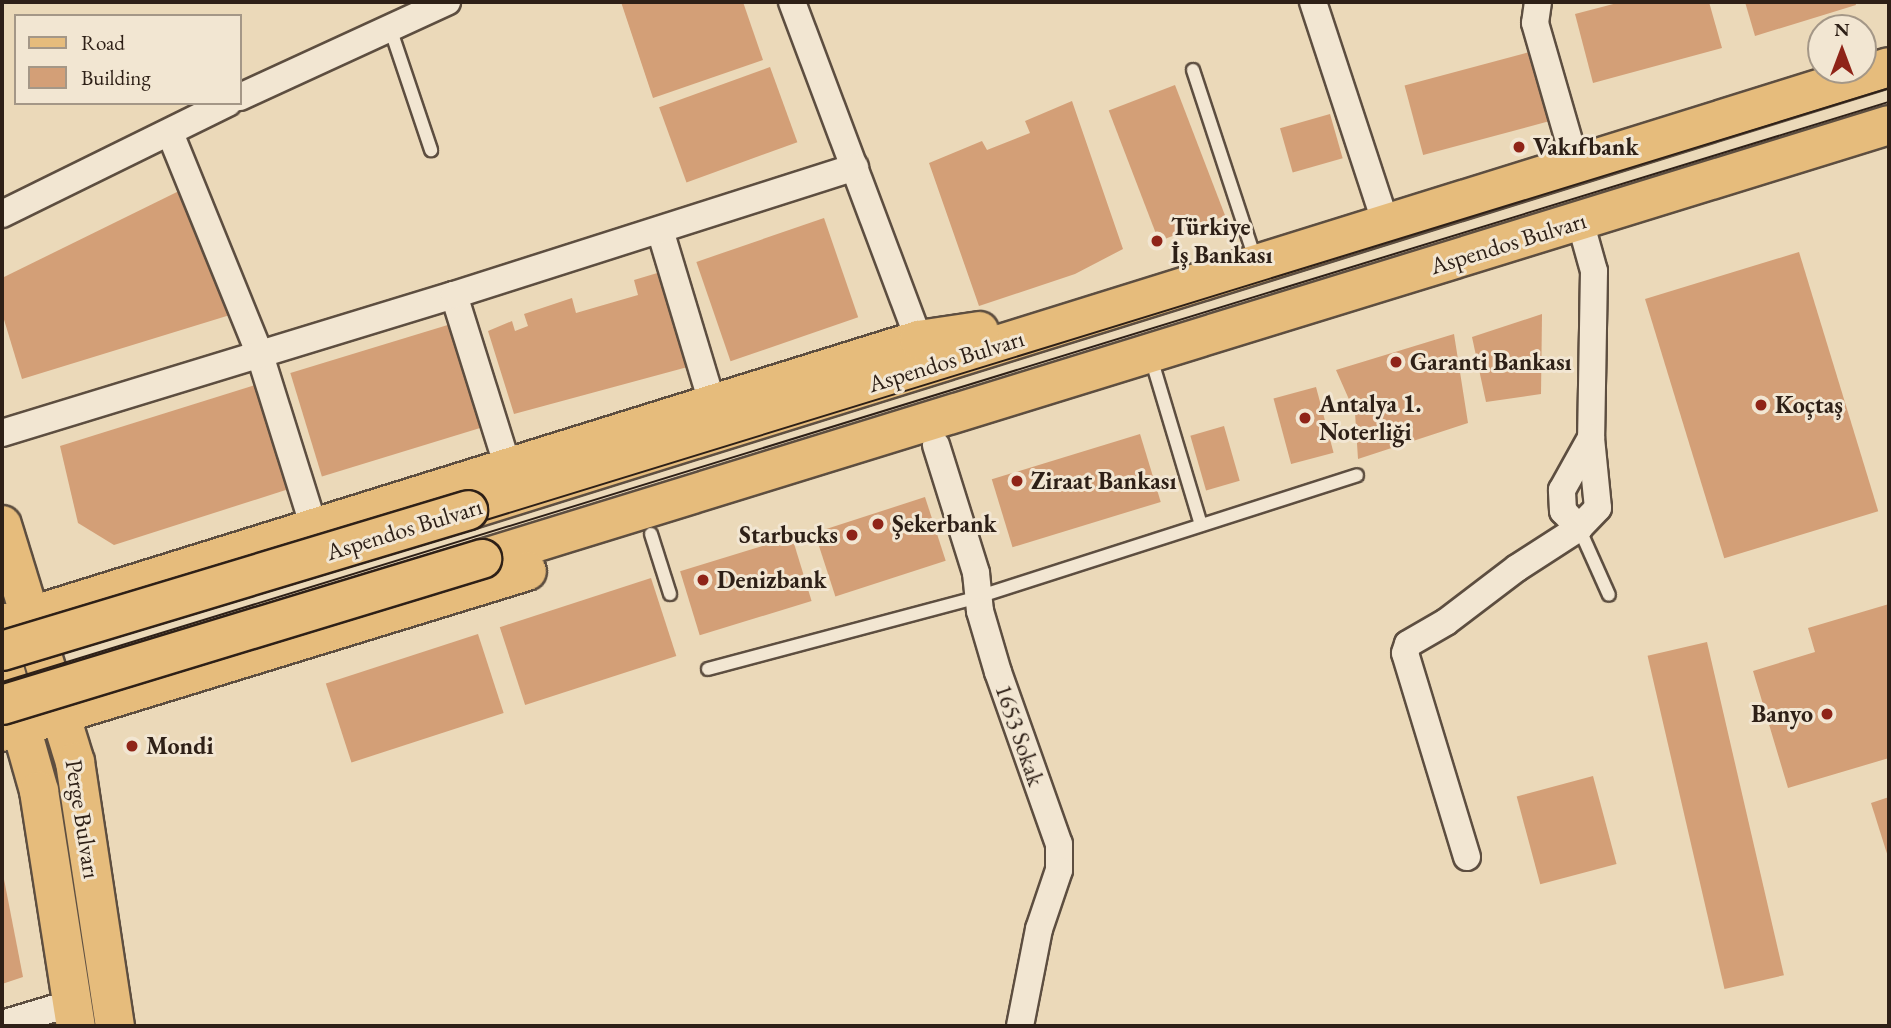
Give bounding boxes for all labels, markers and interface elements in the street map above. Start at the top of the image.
legend [14,14,242,105]
north arrow [1807,14,1877,84]
text: N [1834,17,1850,42]
text: Road [81,29,125,56]
text: Building [81,64,151,91]
place label: Vakıfbank [1533,133,1638,161]
marker: Vakıfbank [1511,139,1527,155]
street label: Aspendos Bulvarı [1427,206,1589,280]
place label: Türkiye İş Bankası [1171,213,1273,269]
marker: Türkiye İş Bankası [1149,233,1165,249]
street label: Aspendos Bulvarı [865,324,1027,398]
place label: Garanti Bankası [1410,348,1572,376]
marker: Garanti Bankası [1388,354,1404,370]
place label: Antalya 1. Noterliği [1319,390,1421,446]
place label: Koçtaş [1775,391,1843,419]
marker: Koçtaş [1753,397,1769,413]
marker: Antalya 1. Noterliği [1297,410,1313,426]
place label: Ziraat Bankası [1031,467,1176,495]
marker: Ziraat Bankası [1009,473,1025,489]
street label: Aspendos Bulvarı [323,492,485,566]
place label: Şekerbank [892,510,997,538]
marker: Şekerbank [870,516,886,532]
place label: Starbucks [739,521,838,549]
marker: Starbucks [844,527,860,543]
place label: Denizbank [717,566,827,594]
marker: Denizbank [695,572,711,588]
street label: 1653 Sokak [989,680,1051,790]
place label: Banyo [1751,700,1813,728]
marker: Banyo [1819,706,1835,722]
place label: Mondi [146,732,214,760]
marker: Mondi [124,738,140,754]
street label: Perge Bulvarı [59,757,107,881]

